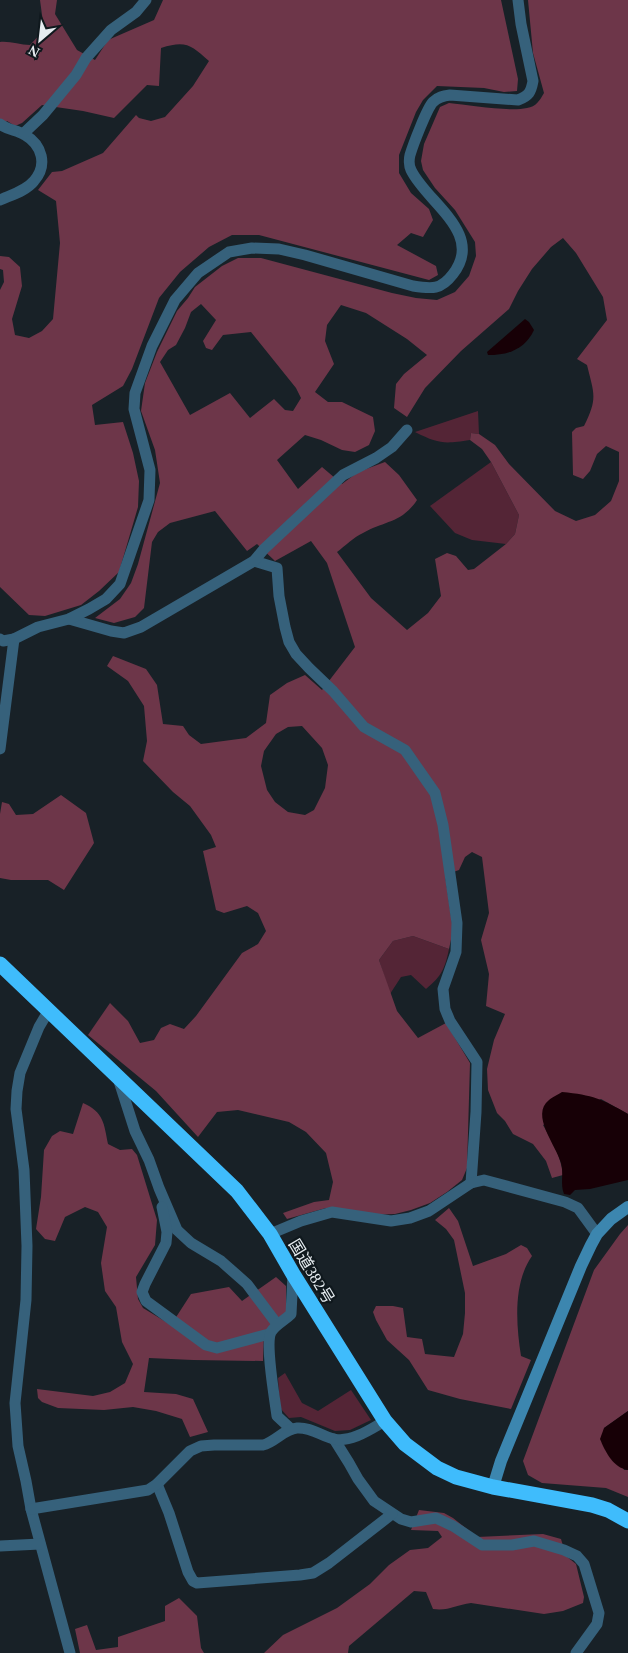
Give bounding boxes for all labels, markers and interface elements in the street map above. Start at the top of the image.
north arrow [15,15,65,65]
text: N [26,42,42,60]
street label: 国道382号 [286,1236,337,1307]

